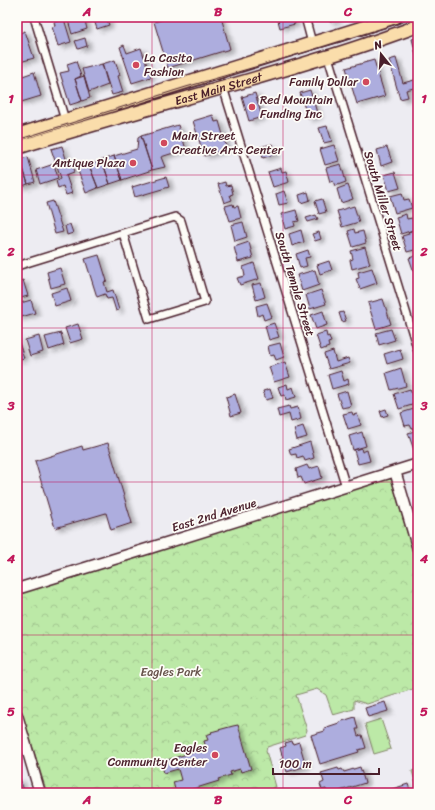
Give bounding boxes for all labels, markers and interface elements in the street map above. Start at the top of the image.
text: A [82,0,91,23]
text: B [214,0,223,23]
text: C [343,0,353,23]
north arrow [361,34,401,74]
text: N [371,35,385,55]
place label: La Casita Fashion [144,47,192,83]
marker: La Casita Fashion [131,60,141,70]
street label: East Main Street [172,65,266,112]
place label: Family Dollar [289,71,359,93]
marker: Family Dollar [361,77,371,87]
text: 1 [8,87,14,110]
text: 1 [421,87,427,110]
place label: Red Mountain Funding Inc [260,89,333,125]
marker: Red Mountain Funding Inc [247,102,257,112]
place label: Main Street Creative Arts Center [172,125,284,161]
marker: Main Street Creative Arts Center [159,138,169,148]
street label: South Miller Street [357,148,409,254]
place label: Antique Plaza [51,152,126,174]
marker: Antique Plaza [128,158,138,168]
street label: South Temple Street [269,229,321,339]
text: 2 [6,240,15,263]
text: 2 [419,240,428,263]
text: 3 [6,394,15,417]
text: 3 [419,394,428,417]
street label: East 2nd Avenue [169,492,259,538]
text: 4 [6,547,16,570]
text: 4 [419,547,429,570]
park label: Eagles Park [141,661,202,683]
text: 5 [7,700,15,723]
text: 5 [420,700,428,723]
place label: Eagles Community Center [108,737,208,773]
marker: Eagles Community Center [210,750,220,760]
scale bar [273,750,379,776]
text: 100 m [279,753,312,775]
text: A [82,788,91,810]
text: B [214,788,223,810]
text: C [343,788,353,810]

